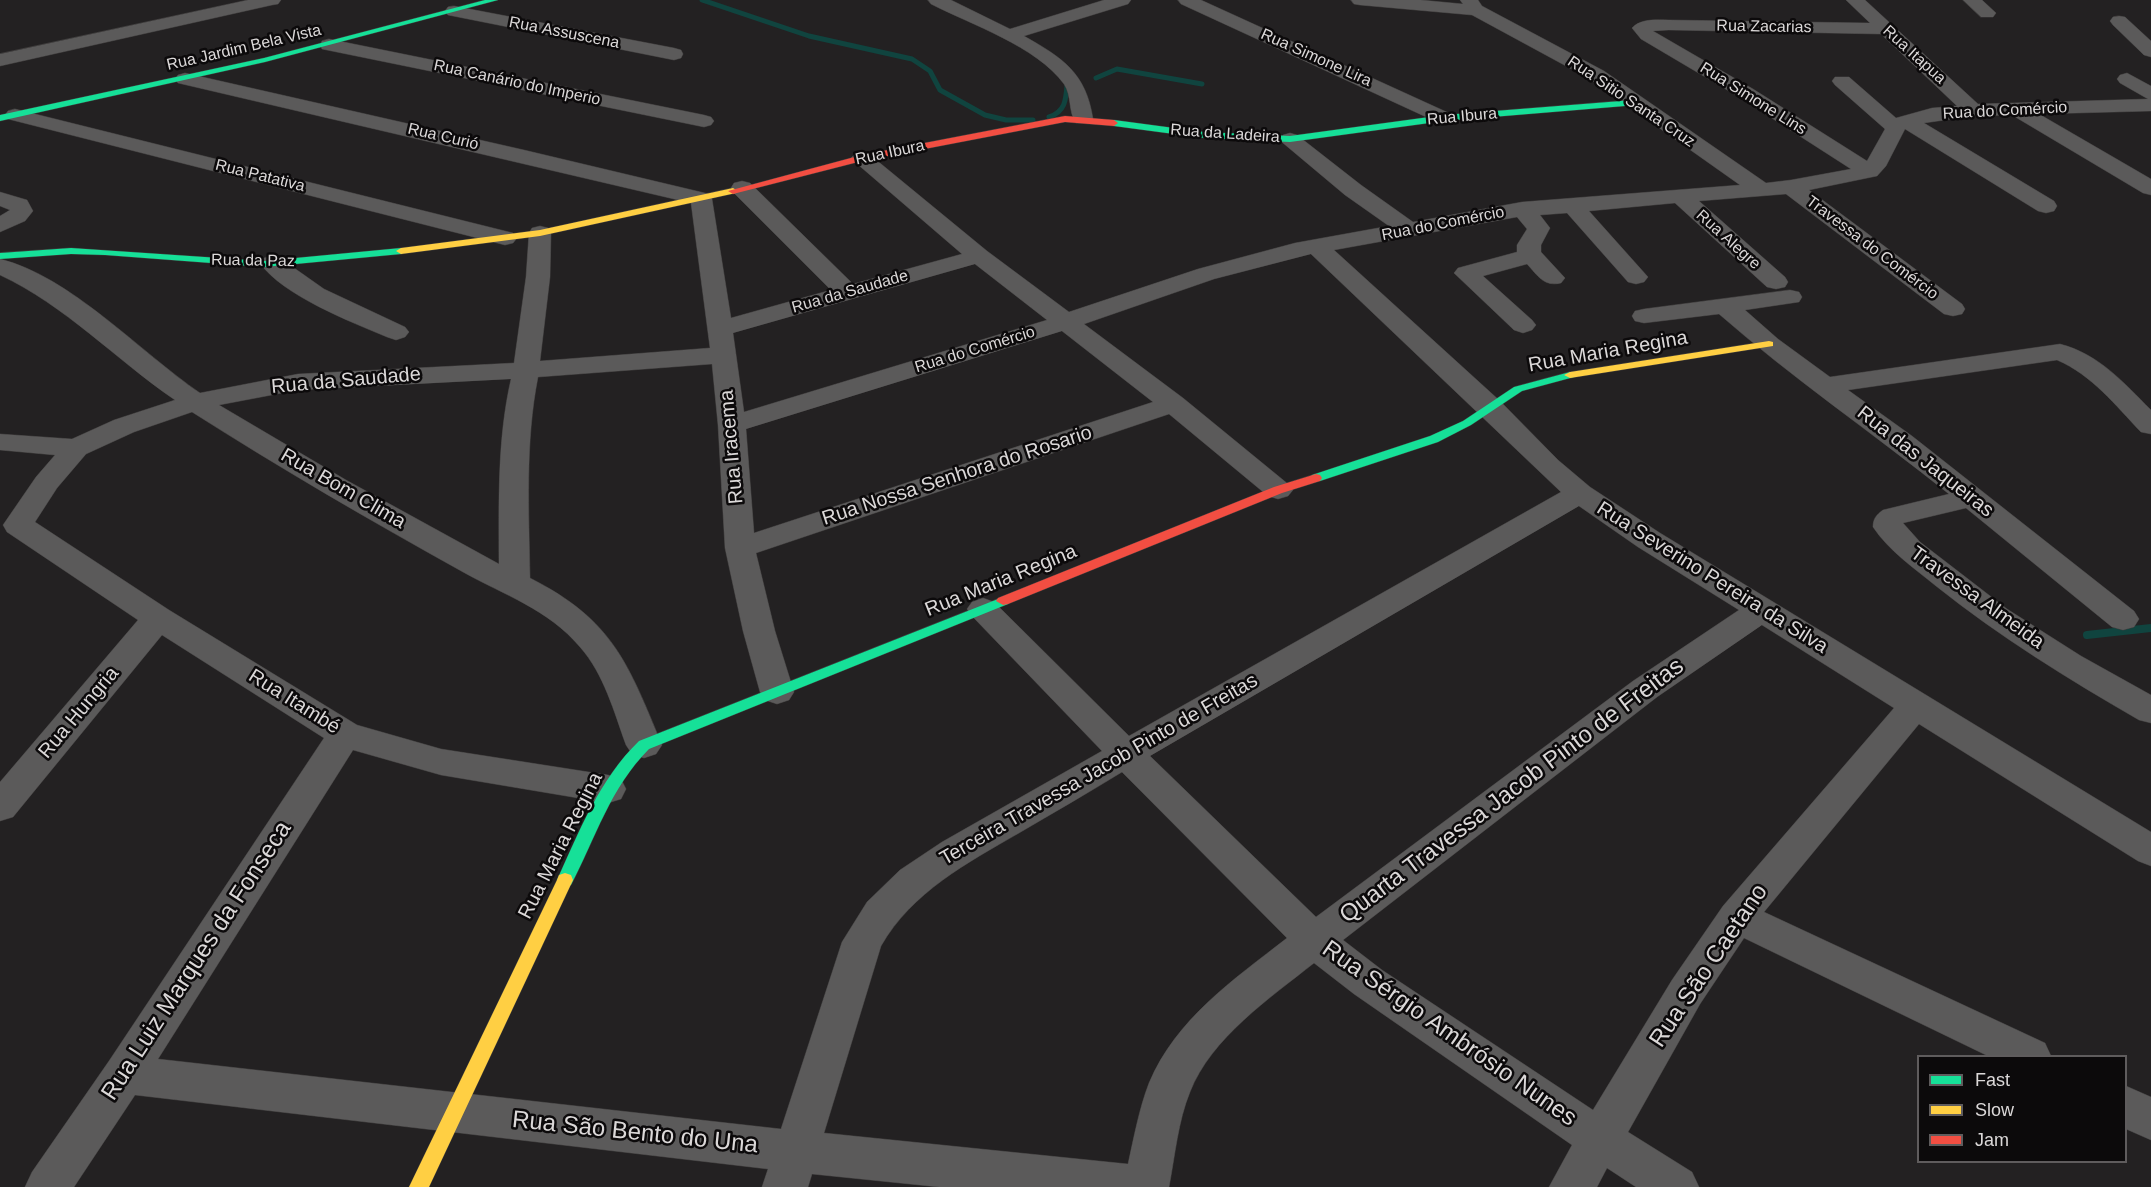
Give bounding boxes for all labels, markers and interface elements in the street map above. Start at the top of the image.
street label: Rua Assuscena [507,13,621,53]
street label: Rua Zacarias [1716,17,1812,37]
street label: Rua Jardim Bela Vista [165,21,323,75]
street label: Rua Itapua [1878,22,1950,88]
street label: Rua Simone Lira [1258,25,1374,91]
street label: Rua Sitio Santa Cruz [1564,52,1698,152]
street label: Rua Canário do Imperio [432,56,602,110]
street label: Rua Simone Lins [1696,59,1810,139]
street label: Rua do Comércio [1942,98,2068,124]
street label: Rua Ibura [1426,104,1498,130]
street label: Rua Curió [406,120,480,154]
street label: Rua da Ladeira [1170,121,1280,147]
street label: Rua Ibura [854,136,926,170]
street label: Rua Patativa [213,156,307,196]
street label: Travessa do Comércio [1802,192,1942,304]
street label: Rua do Comércio [1380,203,1506,245]
street label: Rua Alegre [1692,206,1764,274]
street label: Rua da Paz [211,251,295,271]
street label: Rua da Saudade [790,266,910,318]
street label: Rua do Comércio [913,323,1037,377]
street label: Rua Maria Regina [1527,326,1689,378]
street label: Rua da Saudade [270,363,422,399]
street label: Rua Iracema [715,389,749,505]
street label: Rua das Jaqueiras [1852,401,1998,523]
street label: Rua Nossa Senhora do Rosario [819,421,1095,531]
street label: Rua Bom Clima [276,444,410,534]
street label: Rua Severino Pereira da Silva [1592,497,1832,659]
street label: Rua Maria Regina [922,540,1080,622]
street label: Travessa Almeida [1906,541,2048,655]
street label: Quarta Travessa Jacob Pinto de Freitas [1334,652,1690,930]
street label: Rua Hungria [34,662,124,764]
street label: Rua Itambé [244,664,344,740]
street label: Terceira Travessa Jacob Pinto de Freitas [936,669,1262,871]
street label: Rua Maria Regina [514,769,608,923]
street label: Rua Luiz Marques da Fonseca [96,816,298,1106]
street label: Rua São Caetano [1644,879,1774,1053]
street label: Rua Sérgio Ambrósio Nunes [1316,935,1582,1133]
legend [1917,1055,2127,1163]
text: Fast [1975,1070,2010,1090]
text: Slow [1975,1100,2014,1120]
street label: Rua São Bento do Una [511,1106,759,1160]
text: Jam [1975,1130,2009,1150]

